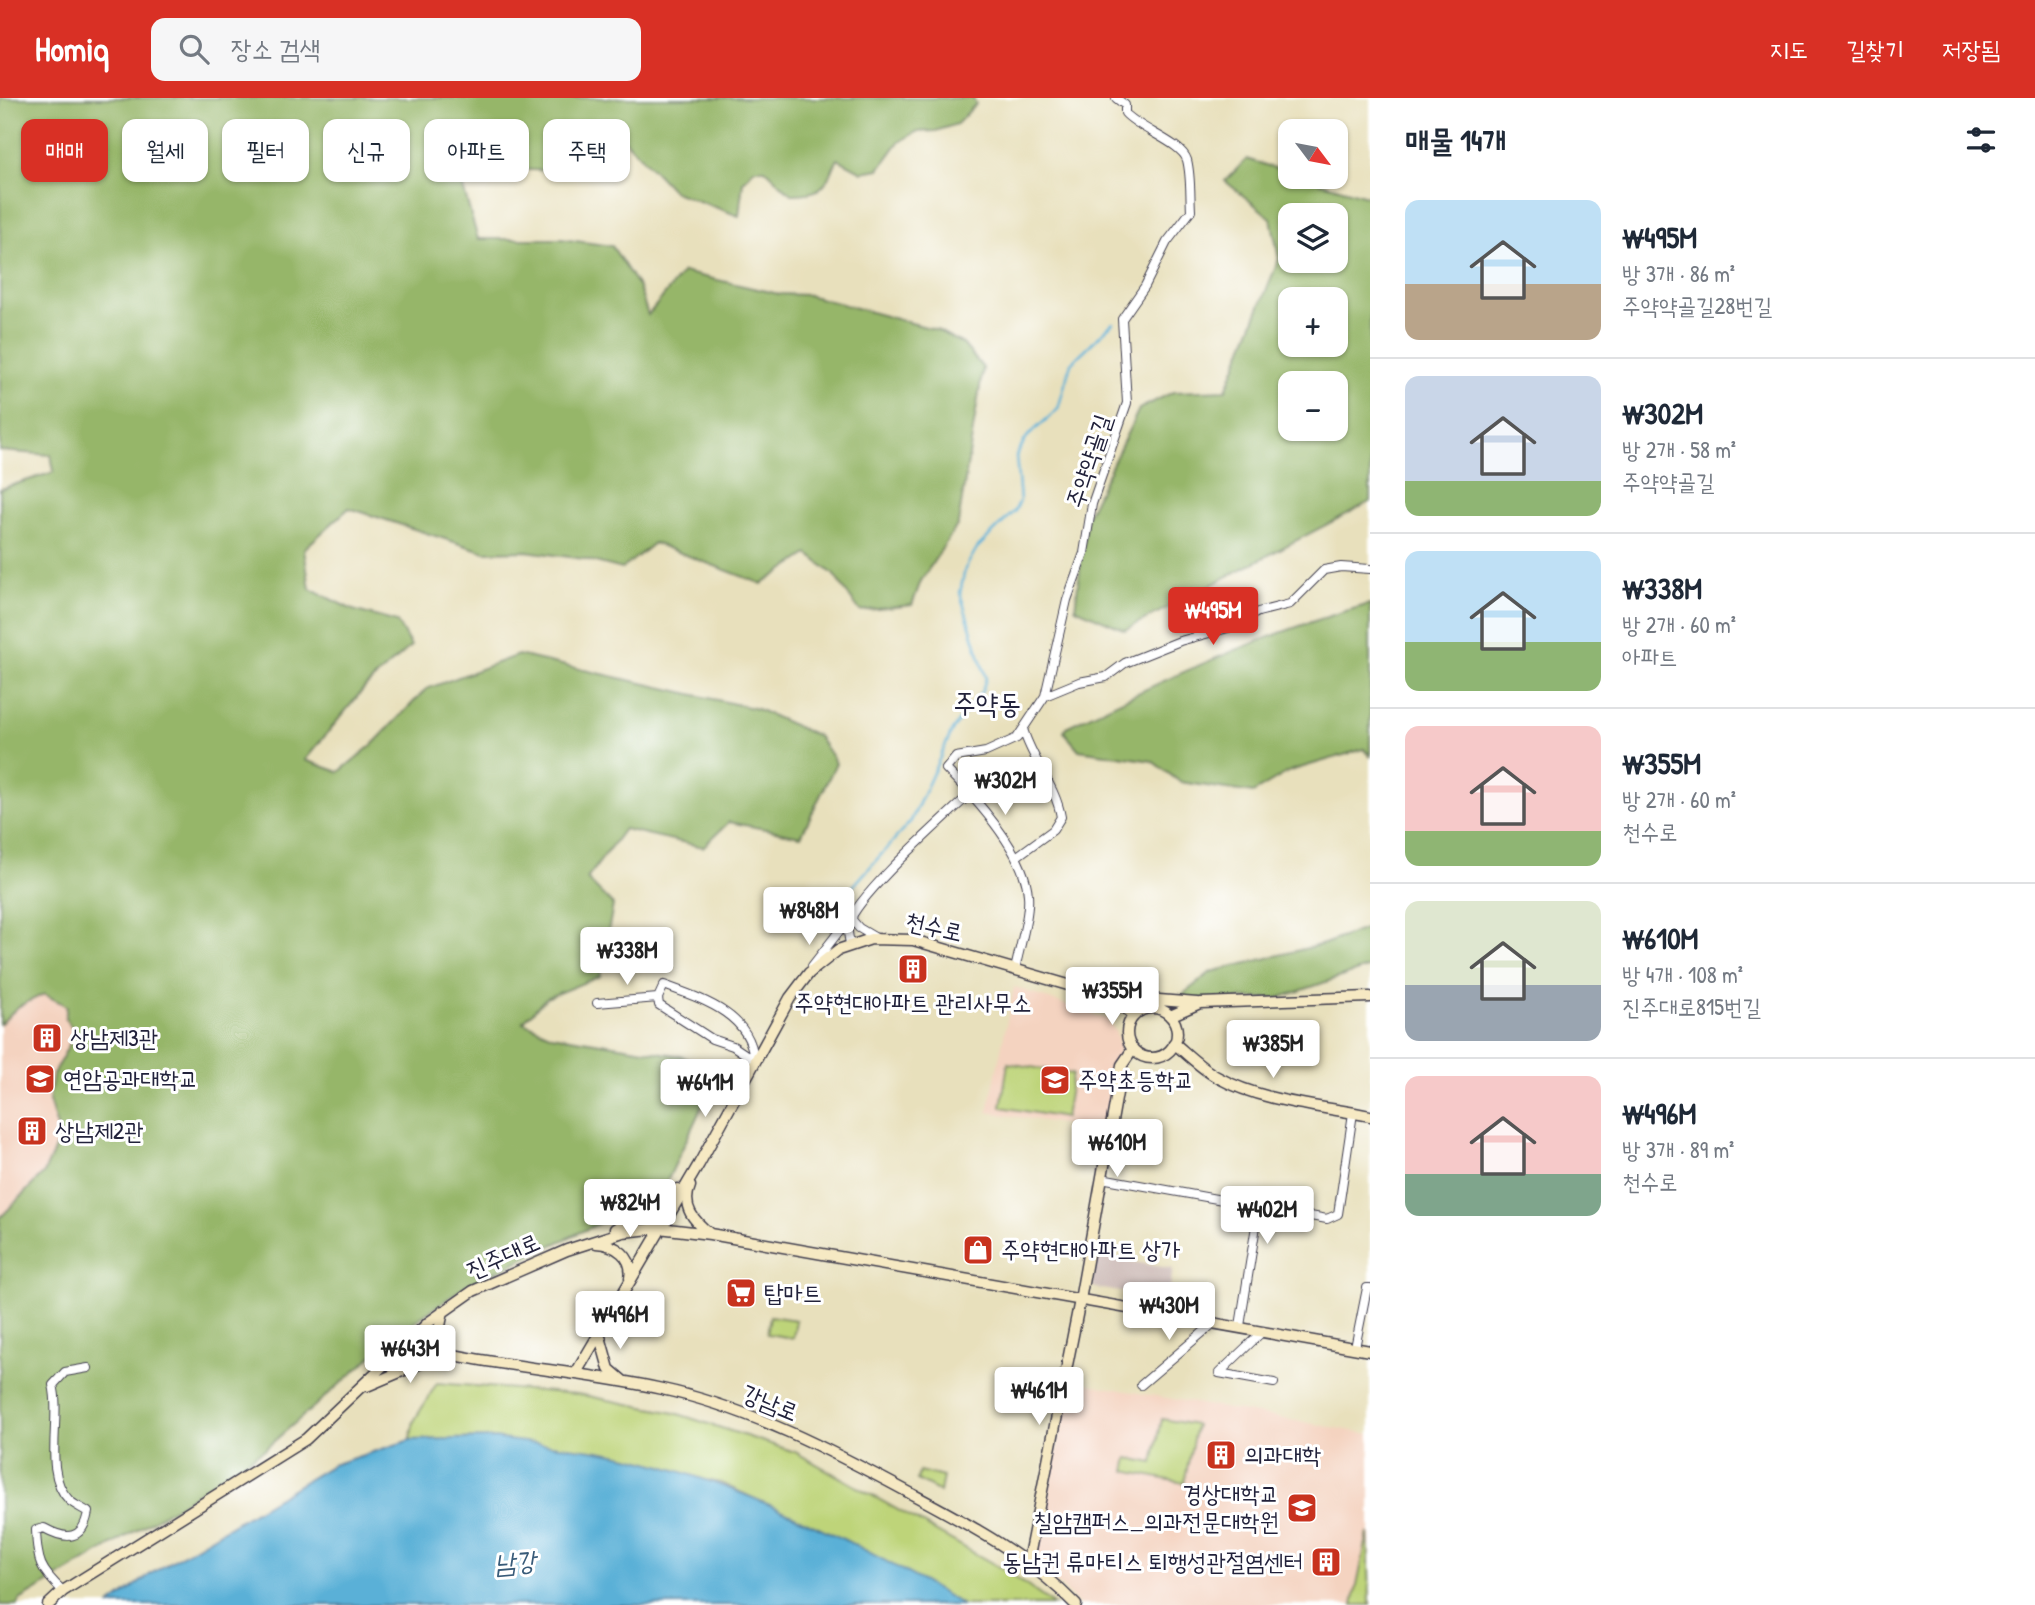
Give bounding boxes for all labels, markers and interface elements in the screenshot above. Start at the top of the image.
search box [151,18,641,81]
text: Homiq [35,27,109,71]
icon: search [175,30,213,68]
text: 장소 검색 [231,31,321,66]
text: 지도 [1770,33,1808,65]
text: 길찾기 [1846,33,1904,65]
text: 저장됨 [1942,33,2000,65]
chip: 매매 [21,119,108,182]
chip: 월세 [122,119,208,182]
chip: 필터 [222,119,309,182]
chip: 신규 [323,119,410,182]
chip: 아파트 [424,119,529,182]
chip: 주택 [543,119,630,182]
north arrow [1278,119,1348,189]
map controls [1278,119,1348,441]
text: 매물 14개 [1405,120,1506,160]
icon: filters [1962,121,2000,159]
button: layers [1278,203,1348,273]
text: ₩495M [1622,217,1697,257]
icon: home [1461,228,1545,312]
text: 방 3개 · 86 m² [1622,258,1735,289]
button: + [1278,287,1348,357]
text: 주약약골길28번길 [1622,290,1772,321]
button: − [1278,371,1348,441]
text: ₩302M [1622,393,1703,433]
icon: home [1461,404,1545,488]
street label: 주약약골길 [1058,410,1118,512]
text: 방 2개 · 58 m² [1622,434,1736,465]
text: 주약약골길 [1622,466,1715,497]
text: ₩338M [1622,568,1702,608]
icon: home [1461,579,1545,663]
pin: ₩495M [1164,588,1262,647]
text: ₩495M [1184,594,1242,625]
text: 방 2개 · 60 m² [1622,609,1736,640]
text: 아파트 [1622,641,1678,672]
district label: 주약동 [953,684,1021,722]
text: ₩355M [1622,743,1701,783]
icon: home [1461,754,1545,838]
pin: ₩302M [956,758,1054,817]
text: ₩302M [974,764,1036,795]
text: 방 2개 · 60 m² [1622,784,1736,815]
text: 천수로 [1622,816,1678,847]
pin: ₩848M [760,888,858,947]
text: ₩848M [779,894,839,925]
street label: 천수로 [902,904,966,948]
text: ₩610M [1622,918,1698,958]
pin: ₩338M [578,928,676,987]
icon: home [1461,929,1545,1013]
text: ₩338M [596,934,658,965]
building icon: 주약현대아파트 관리사무소 [896,952,930,986]
text: 방 4개 · 108 m² [1622,959,1743,990]
pin: ₩355M [1063,968,1161,1027]
text: ₩355M [1082,974,1142,1005]
place label: 주약현대아파트 관리사무소 [794,986,1032,1018]
text: 진주대로815번길 [1622,991,1761,1022]
pin: ₩385M [1224,1020,1322,1080]
building icon: 상남제3관 [30,1021,64,1055]
place label: 상남제3관 [70,1021,158,1053]
text: ₩385M [1243,1027,1303,1058]
pin: ₩641M [656,1060,754,1119]
school or university icon: 연암공과대학교 [23,1062,57,1096]
place label: 연암공과대학교 [63,1062,198,1094]
school or university icon: 주약초등학교 [1038,1063,1072,1097]
place label: 주약초등학교 [1078,1063,1194,1095]
text: ₩641M [677,1066,733,1097]
text: ₩496M [1622,1093,1696,1133]
icon: home [1461,1104,1545,1188]
building icon: 상남제2관 [15,1114,49,1148]
place label: 상남제2관 [55,1114,143,1146]
pin: ₩610M [1068,1119,1166,1179]
text: ₩610M [1088,1126,1146,1157]
text: 방 3개 · 89 m² [1622,1134,1734,1165]
text: 천수로 [1622,1166,1678,1197]
pin: ₩824M [581,1180,679,1239]
text: ₩824M [600,1186,660,1217]
pin: ₩402M [1218,1186,1316,1246]
text: ₩402M [1237,1193,1297,1224]
street label: 진주대로 [461,1225,544,1285]
shop icon: 주약현대아파트 상가 [961,1233,995,1267]
place label: 주약현대아파트 상가 [1001,1233,1180,1265]
supermarket icon: 탑마트 [724,1276,758,1310]
place label: 탑마트 [764,1276,822,1308]
pin: ₩430M [1120,1282,1218,1342]
text: ₩430M [1139,1289,1199,1320]
pin: ₩496M [571,1292,669,1351]
text: ₩496M [591,1298,649,1329]
pin: ₩643M [361,1326,459,1385]
text: ₩643M [381,1332,439,1363]
pin: ₩461M [990,1368,1088,1427]
text: ₩461M [1011,1374,1067,1405]
street label: 강남로 [738,1376,803,1428]
building icon: 의과대학 [1204,1438,1238,1472]
place label: 의과대학 [1244,1438,1321,1470]
place label: 경상대학교 칠암캠퍼스_의과전문대학원 [1034,1477,1279,1537]
school or university icon: 경상대학교 칠암캠퍼스_의과전문대학원 [1285,1491,1319,1525]
water label: 남강 [493,1542,540,1581]
place label: 동남권 류마티스 퇴행성관절염센터 [1002,1545,1303,1577]
building icon: 동남권 류마티스 퇴행성관절염센터 [1309,1545,1343,1579]

